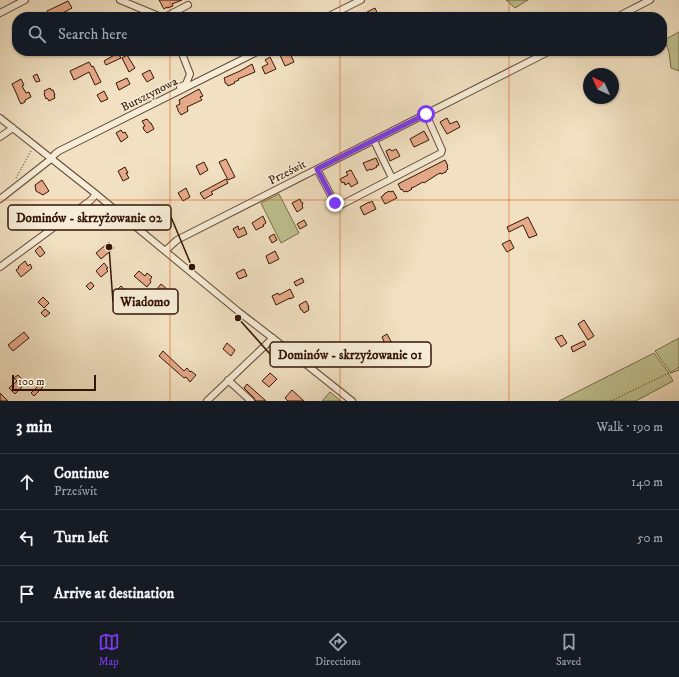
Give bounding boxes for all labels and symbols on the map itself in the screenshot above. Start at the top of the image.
north arrow [583,68,619,104]
street label: Bursztynowa [118,73,181,115]
route start [417,105,435,123]
street label: Prześwit [266,157,309,188]
route end [326,194,344,212]
callout: Dominów - skrzyżowanie 02 [8,205,171,230]
text: Dominów - skrzyżowanie 02 [16,210,163,227]
callout: Wiadomo [113,289,178,314]
text: Wiadomo [119,294,170,310]
callout: Dominów - skrzyżowanie 01 [270,342,431,367]
text: Dominów - skrzyżowanie 01 [278,347,422,364]
scale bar [12,373,96,392]

